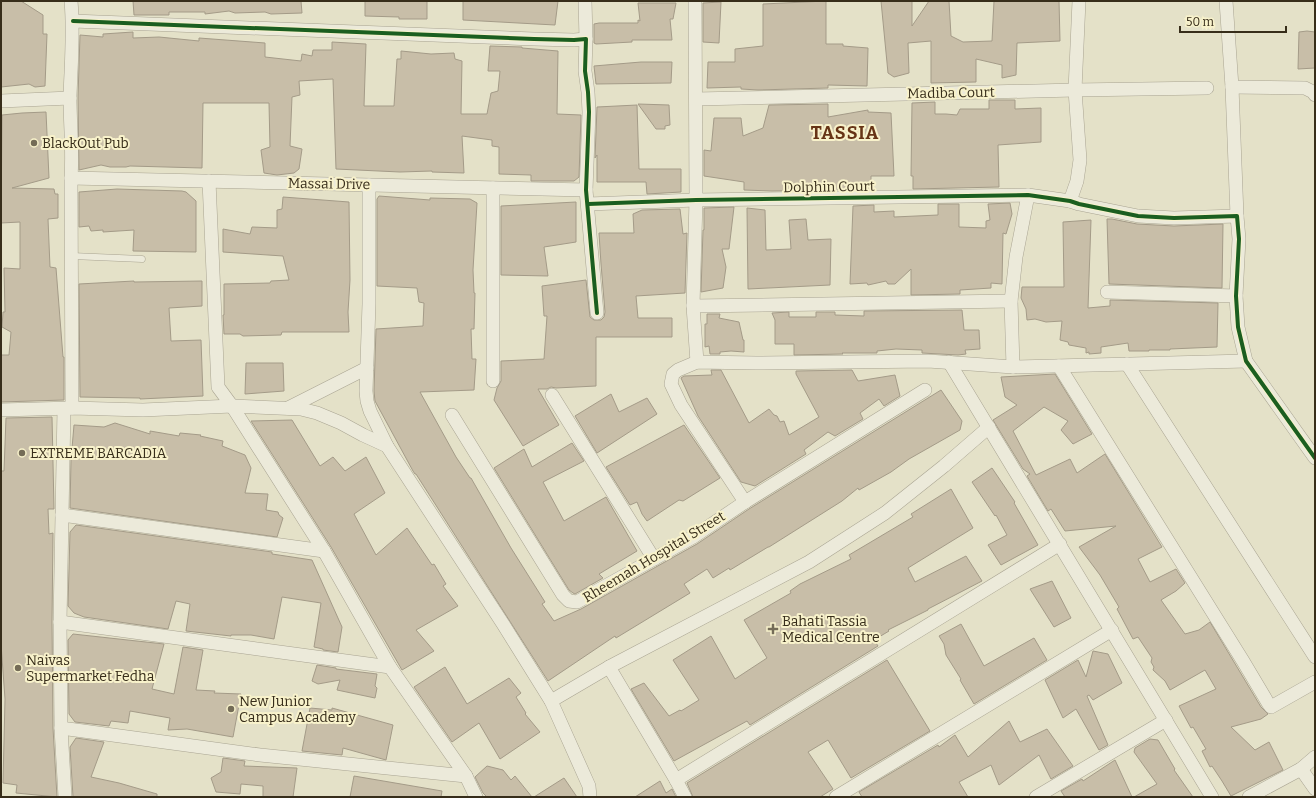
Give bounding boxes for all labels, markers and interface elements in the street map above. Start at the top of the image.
scale bar [1180,8,1286,34]
text: 50 m [1186,15,1215,29]
street label: Madiba Court [907,84,995,102]
district label: TASSIA [811,122,879,144]
place label: BlackOut Pub [42,135,129,152]
marker: BlackOut Pub [29,138,39,148]
street label: Massai Drive [288,175,370,193]
street label: Dolphin Court [783,178,875,196]
place label: EXTREME BARCADIA [30,445,167,462]
marker: EXTREME BARCADIA [17,448,27,458]
street label: Rheemah Hospital Street [580,508,728,606]
place label: Bahati Tassia Medical Centre [782,613,880,646]
marker: Bahati Tassia Medical Centre [767,623,779,635]
place label: Naivas Supermarket Fedha [26,652,155,685]
marker: Naivas Supermarket Fedha [13,663,23,673]
place label: New Junior Campus Academy [239,693,356,726]
marker: New Junior Campus Academy [226,704,236,714]

